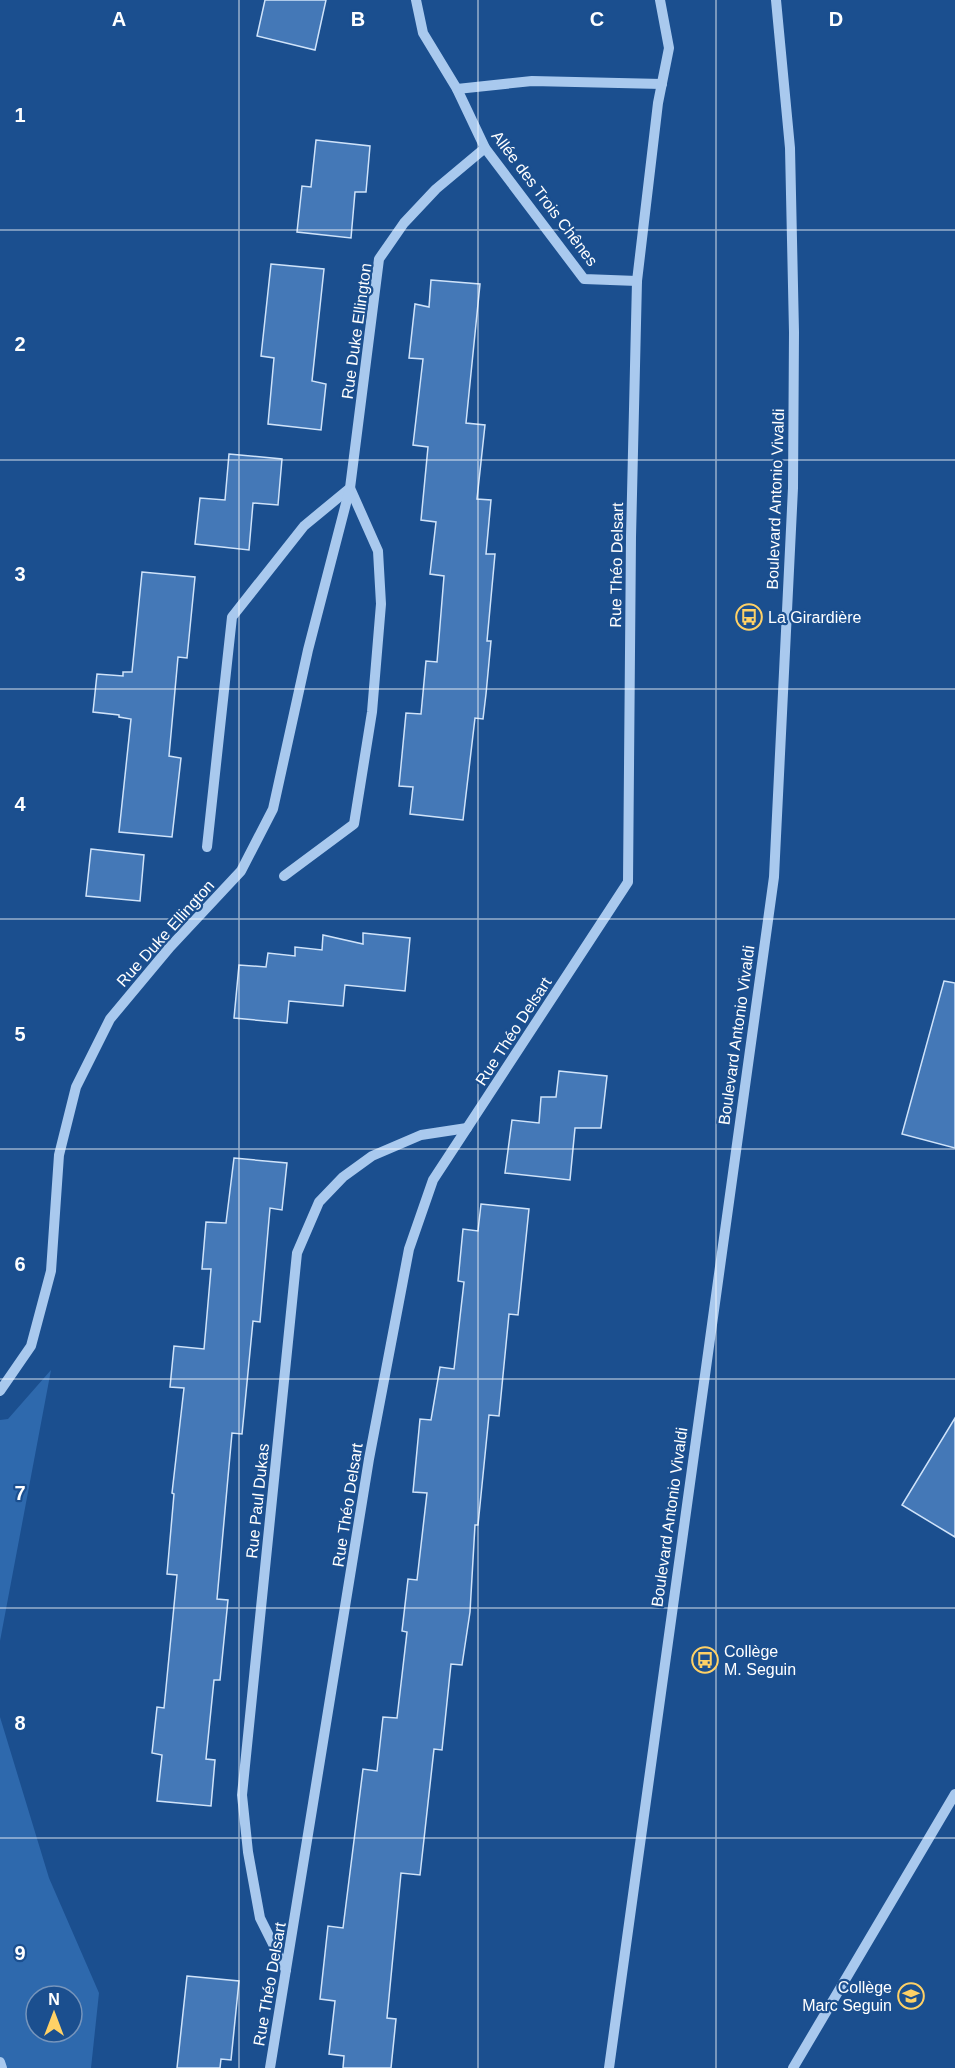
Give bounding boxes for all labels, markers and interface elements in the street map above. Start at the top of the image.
text: A [112,8,126,30]
text: B [351,8,365,30]
text: C [590,8,604,30]
text: D [829,8,843,30]
text: 1 [14,104,26,126]
street label: Allée des Trois Chênes [488,127,601,269]
street label: Rue Duke Ellington [339,262,374,400]
text: 2 [14,333,26,355]
street label: Boulevard Antonio Vivaldi [764,408,787,590]
street label: Rue Théo Delsart [607,502,626,628]
text: 3 [14,563,26,585]
bus stop icon: La Girardière [734,602,764,632]
place label: La Girardière [768,609,861,626]
text: 4 [14,793,26,815]
street label: Rue Duke Ellington [113,877,218,990]
street label: Boulevard Antonio Vivaldi [715,944,758,1126]
street label: Rue Théo Delsart [472,974,555,1088]
text: 5 [14,1023,26,1045]
text: 6 [14,1253,26,1275]
street label: Boulevard Antonio Vivaldi [648,1426,691,1608]
street label: Rue Théo Delsart [329,1441,366,1568]
street label: Rue Paul Dukas [243,1443,272,1559]
text: 7 [14,1482,26,1504]
place label: Collège M. Seguin [724,1643,796,1678]
bus stop icon: Collège M. Seguin [690,1645,720,1675]
text: 8 [14,1712,26,1734]
street label: Rue Théo Delsart [250,1920,289,2047]
text: 9 [14,1942,26,1964]
place label: Collège Marc Seguin [802,1979,892,2014]
school or university icon: Collège Marc Seguin [896,1981,926,2011]
north arrow [24,1984,84,2044]
text: N [48,1991,60,2008]

